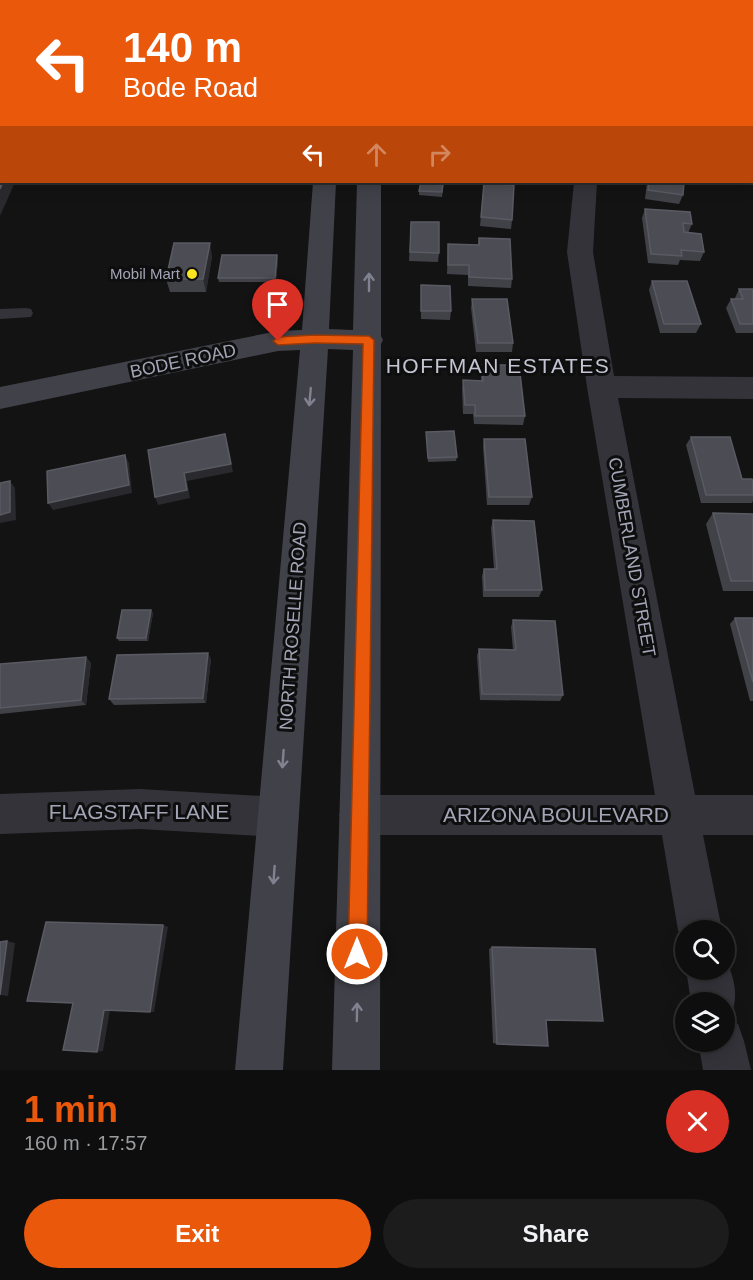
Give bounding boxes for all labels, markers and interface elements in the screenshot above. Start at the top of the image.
icon: left [24,24,102,102]
text: 140 m [123,24,242,71]
text: Bode Road [123,73,258,103]
icon: left [297,138,330,171]
icon: ahead [360,138,393,171]
icon: right [423,138,456,171]
place label: Mobil Mart [110,265,181,282]
marker: Mobil Mart [185,267,199,281]
one-way arrow [363,272,375,292]
pin [252,279,303,341]
icon: arrive [261,288,294,321]
street label: BODE ROAD [128,340,238,382]
district label: HOFFMAN ESTATES [386,354,610,377]
one-way arrow [304,386,315,406]
street label: CUMBERLAND STREET [605,456,659,658]
street label: NORTH ROSELLE ROAD [276,521,310,731]
one-way arrow [277,748,288,768]
street label: FLAGSTAFF LANE [49,800,229,823]
street label: ARIZONA BOULEVARD [443,803,669,826]
one-way arrow [268,864,279,884]
map controls [675,920,735,1052]
button: search [675,920,735,980]
position arrow [325,922,389,986]
button: layers [675,992,735,1052]
one-way arrow [351,1002,363,1022]
text: 1 min [24,1089,118,1130]
button: close [666,1090,729,1153]
text: 160 m · 17:57 [24,1132,147,1154]
button: Exit [24,1199,371,1268]
button: Share [383,1199,729,1268]

